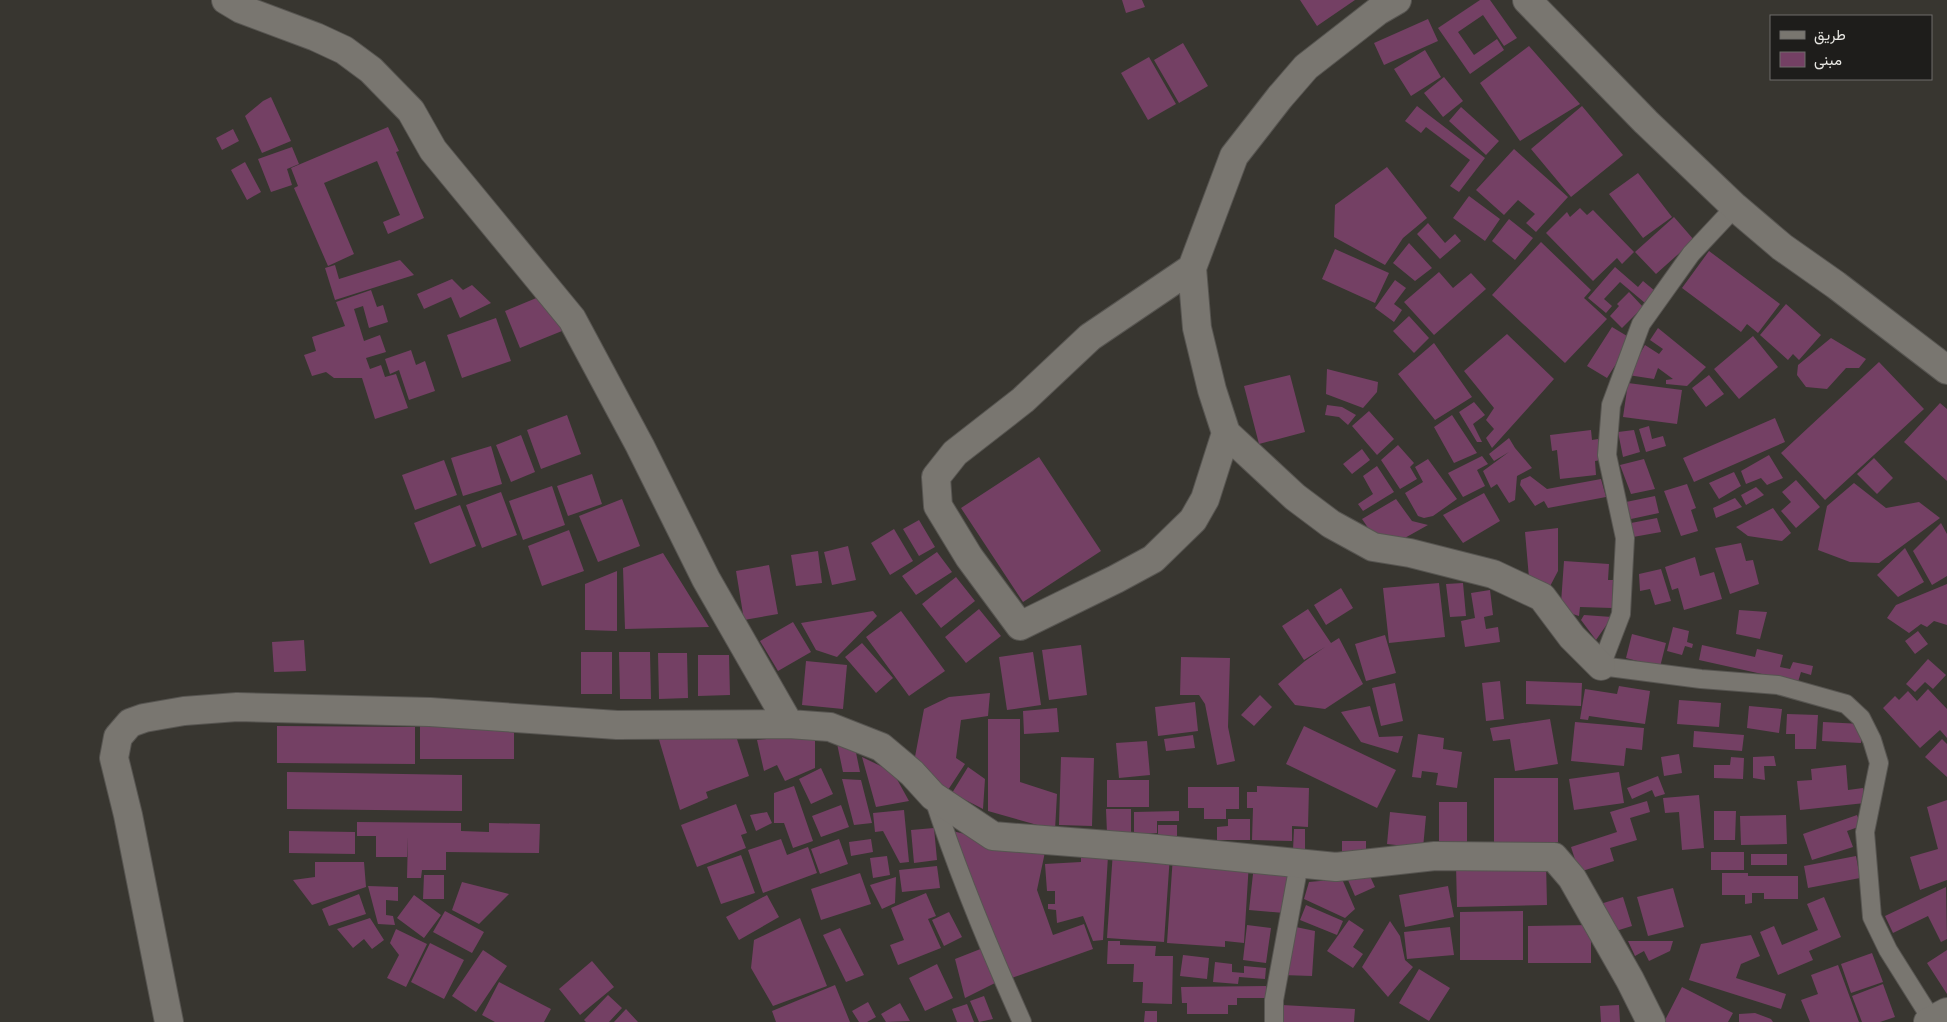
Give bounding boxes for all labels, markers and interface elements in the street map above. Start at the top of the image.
legend [1770,15,1932,80]
text: طريق [1814,25,1846,45]
text: مبنى [1814,50,1842,70]

